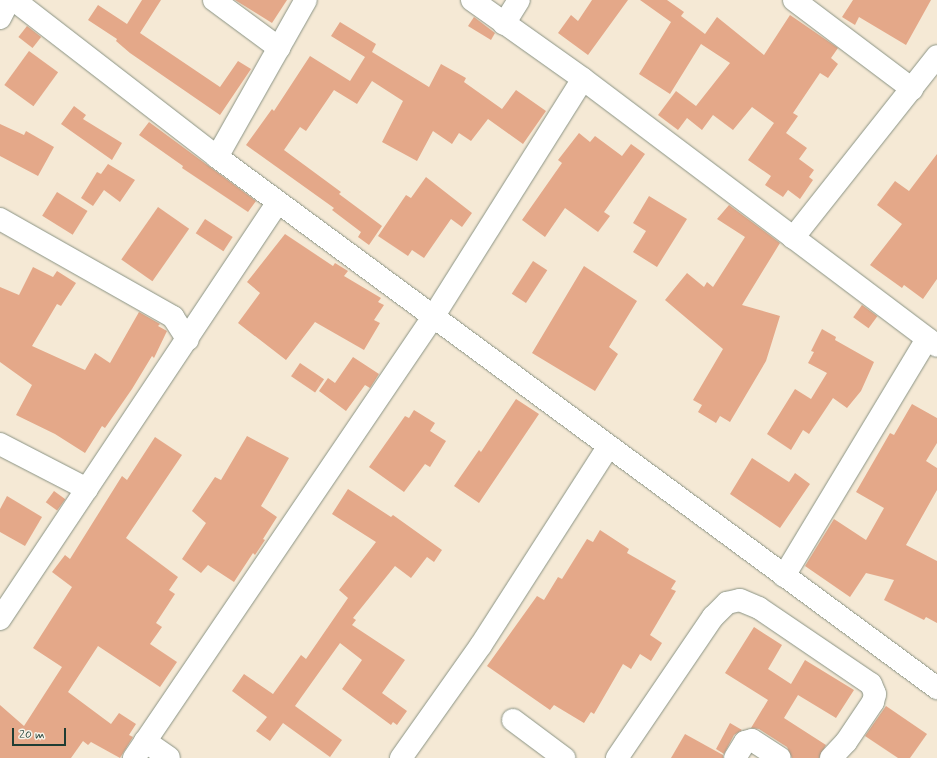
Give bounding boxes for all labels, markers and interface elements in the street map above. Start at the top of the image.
scale bar [14,720,68,746]
text: 20 m [19,727,45,743]

